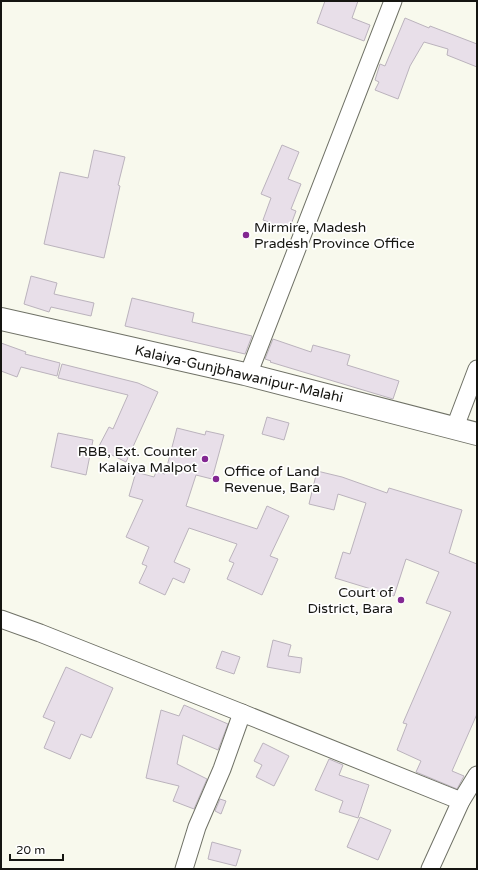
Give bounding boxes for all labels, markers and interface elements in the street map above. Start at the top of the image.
place label: Mirmire, Madesh Pradesh Province Office [254,219,415,252]
marker: Mirmire, Madesh Pradesh Province Office [241,230,251,240]
street label: Kalaiya-Gunjbhawanipur-Malahi [133,342,345,406]
place label: RBB, Ext. Counter Kalaiya Malpot [78,443,198,476]
marker: RBB, Ext. Counter Kalaiya Malpot [200,454,210,464]
place label: Office of Land Revenue, Bara [224,463,320,496]
marker: Office of Land Revenue, Bara [211,474,221,484]
place label: Court of District, Bara [307,584,394,617]
marker: Court of District, Bara [396,595,406,605]
scale bar [10,836,63,862]
text: 20 m [16,843,45,857]

